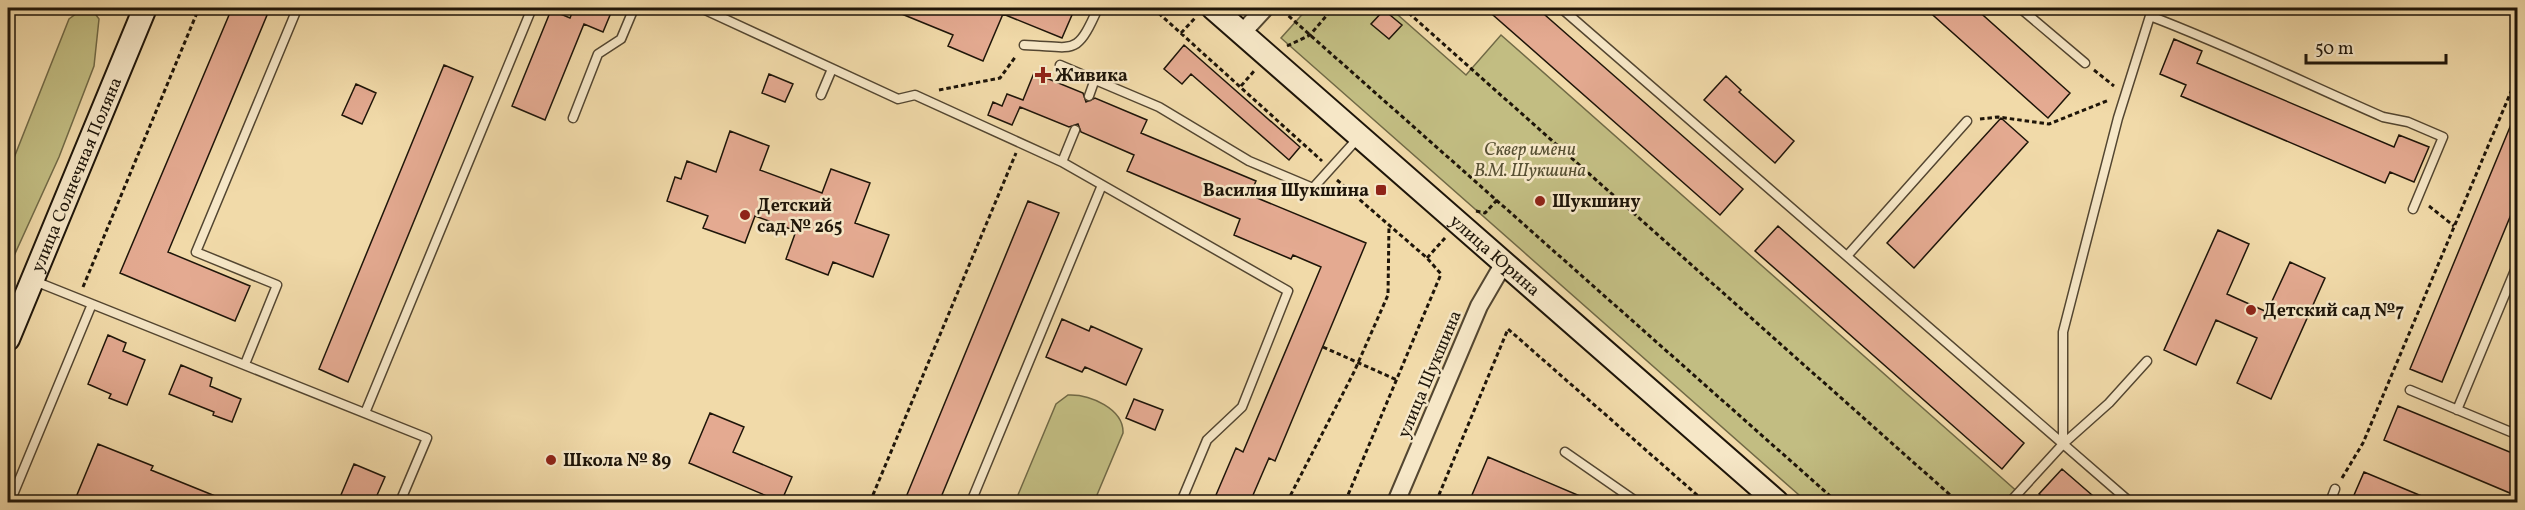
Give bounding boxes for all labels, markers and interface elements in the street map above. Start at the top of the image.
scale bar [2306,27,2446,65]
text: 50 m [2315,37,2354,62]
place label: Живика [1055,64,1128,89]
marker: Живика [1036,68,1050,82]
street label: улица Солнечная Поляна [26,74,129,277]
park label: Сквер имени В.М. Шукшина [1474,138,1586,184]
place label: Василия Шукшина [1203,179,1369,204]
marker: Василия Шукшина [1374,183,1388,197]
place label: Шукшину [1552,190,1641,215]
place label: Детский сад № 265 [757,194,842,240]
marker: Шукшину [1533,194,1547,208]
marker: Детский сад № 265 [738,208,752,222]
street label: улица Юрина [1443,209,1545,303]
place label: Детский сад №7 [2263,299,2404,324]
marker: Детский сад №7 [2244,303,2258,317]
street label: улица Шукшина [1392,307,1469,442]
place label: Школа № 89 [563,449,671,474]
marker: Школа № 89 [544,453,558,467]

